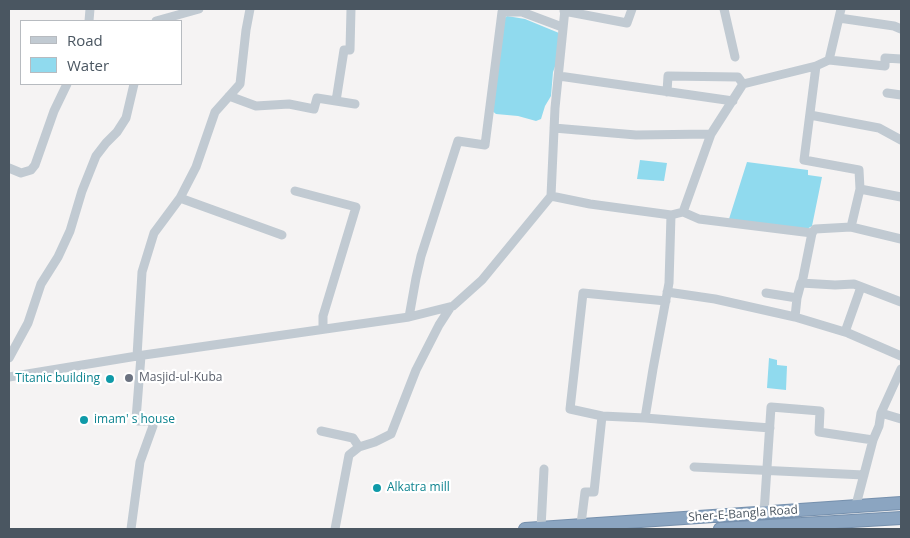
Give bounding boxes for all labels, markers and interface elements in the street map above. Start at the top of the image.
legend [20,20,182,85]
text: Road [67,30,103,50]
text: Water [67,55,109,75]
place label: Masjid-ul-Kuba [139,371,222,385]
place label: Titanic building [15,372,100,386]
marker: Masjid-ul-Kuba [123,372,135,384]
marker: Titanic building [104,373,116,385]
place label: imam' s house [94,413,175,427]
marker: imam' s house [78,414,90,426]
place label: Alkatra mill [387,481,450,495]
marker: Alkatra mill [371,482,383,494]
street label: Sher-E-Bangla Road [688,503,798,525]

